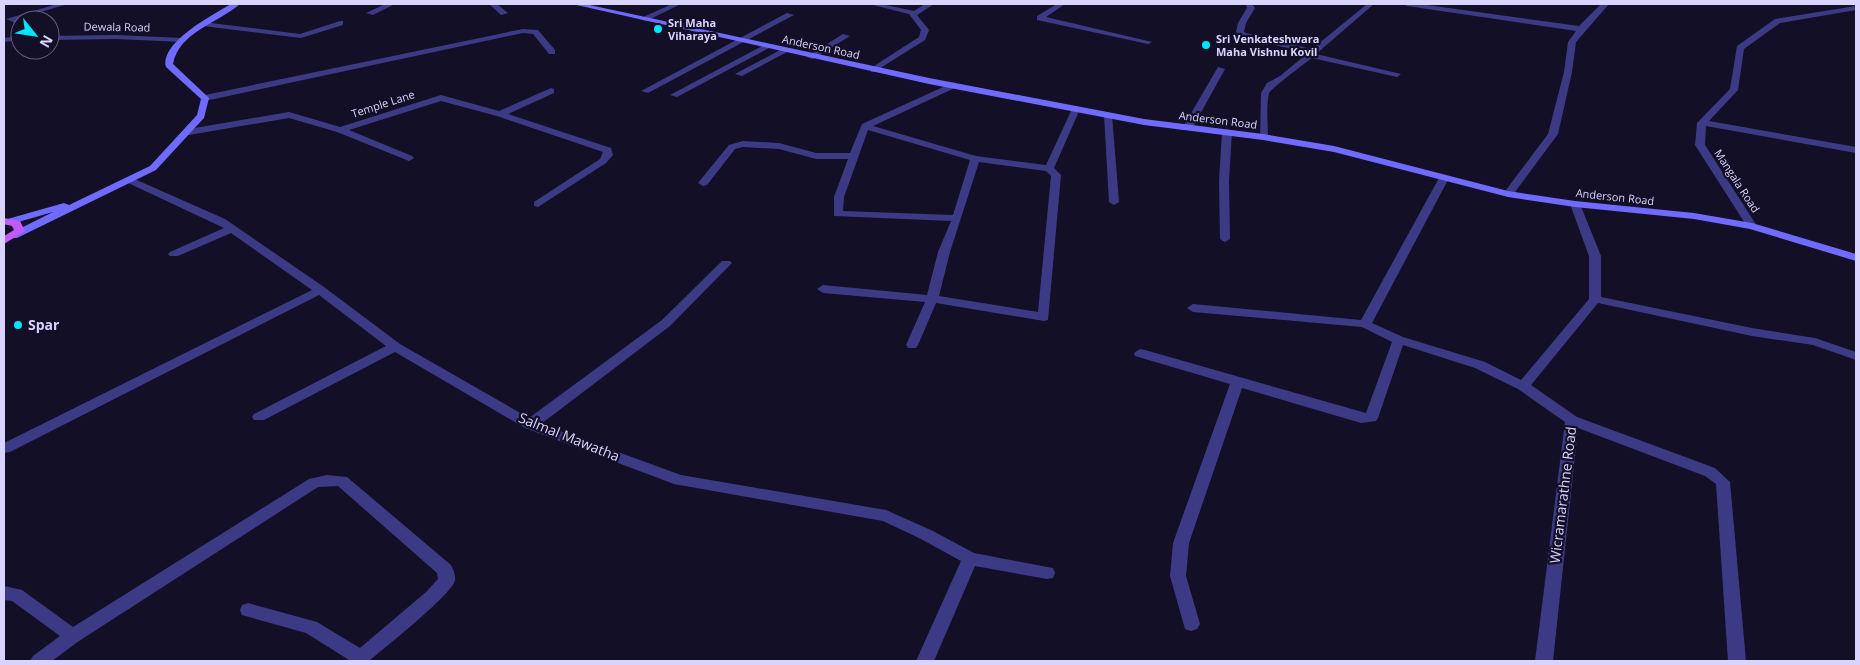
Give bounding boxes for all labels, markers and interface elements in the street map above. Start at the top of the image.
north arrow [10,10,60,60]
place label: Sri Maha Viharaya [668,15,717,43]
street label: Dewala Road [83,18,151,35]
marker: Sri Maha Viharaya [652,23,664,35]
street label: Anderson Road [781,31,861,62]
place label: Sri Venkateshwara Maha Vishnu Kovil [1216,31,1319,59]
text: N [36,32,58,51]
marker: Sri Venkateshwara Maha Vishnu Kovil [1200,39,1212,51]
street label: Temple Lane [349,86,416,121]
street label: Anderson Road [1178,107,1258,132]
street label: Mangala Road [1711,146,1764,215]
street label: Anderson Road [1575,185,1655,208]
place label: Spar [28,315,60,334]
marker: Spar [12,319,24,331]
street label: Salmal Mawatha [516,408,622,465]
street label: Wicramarathne Road [1545,425,1580,565]

